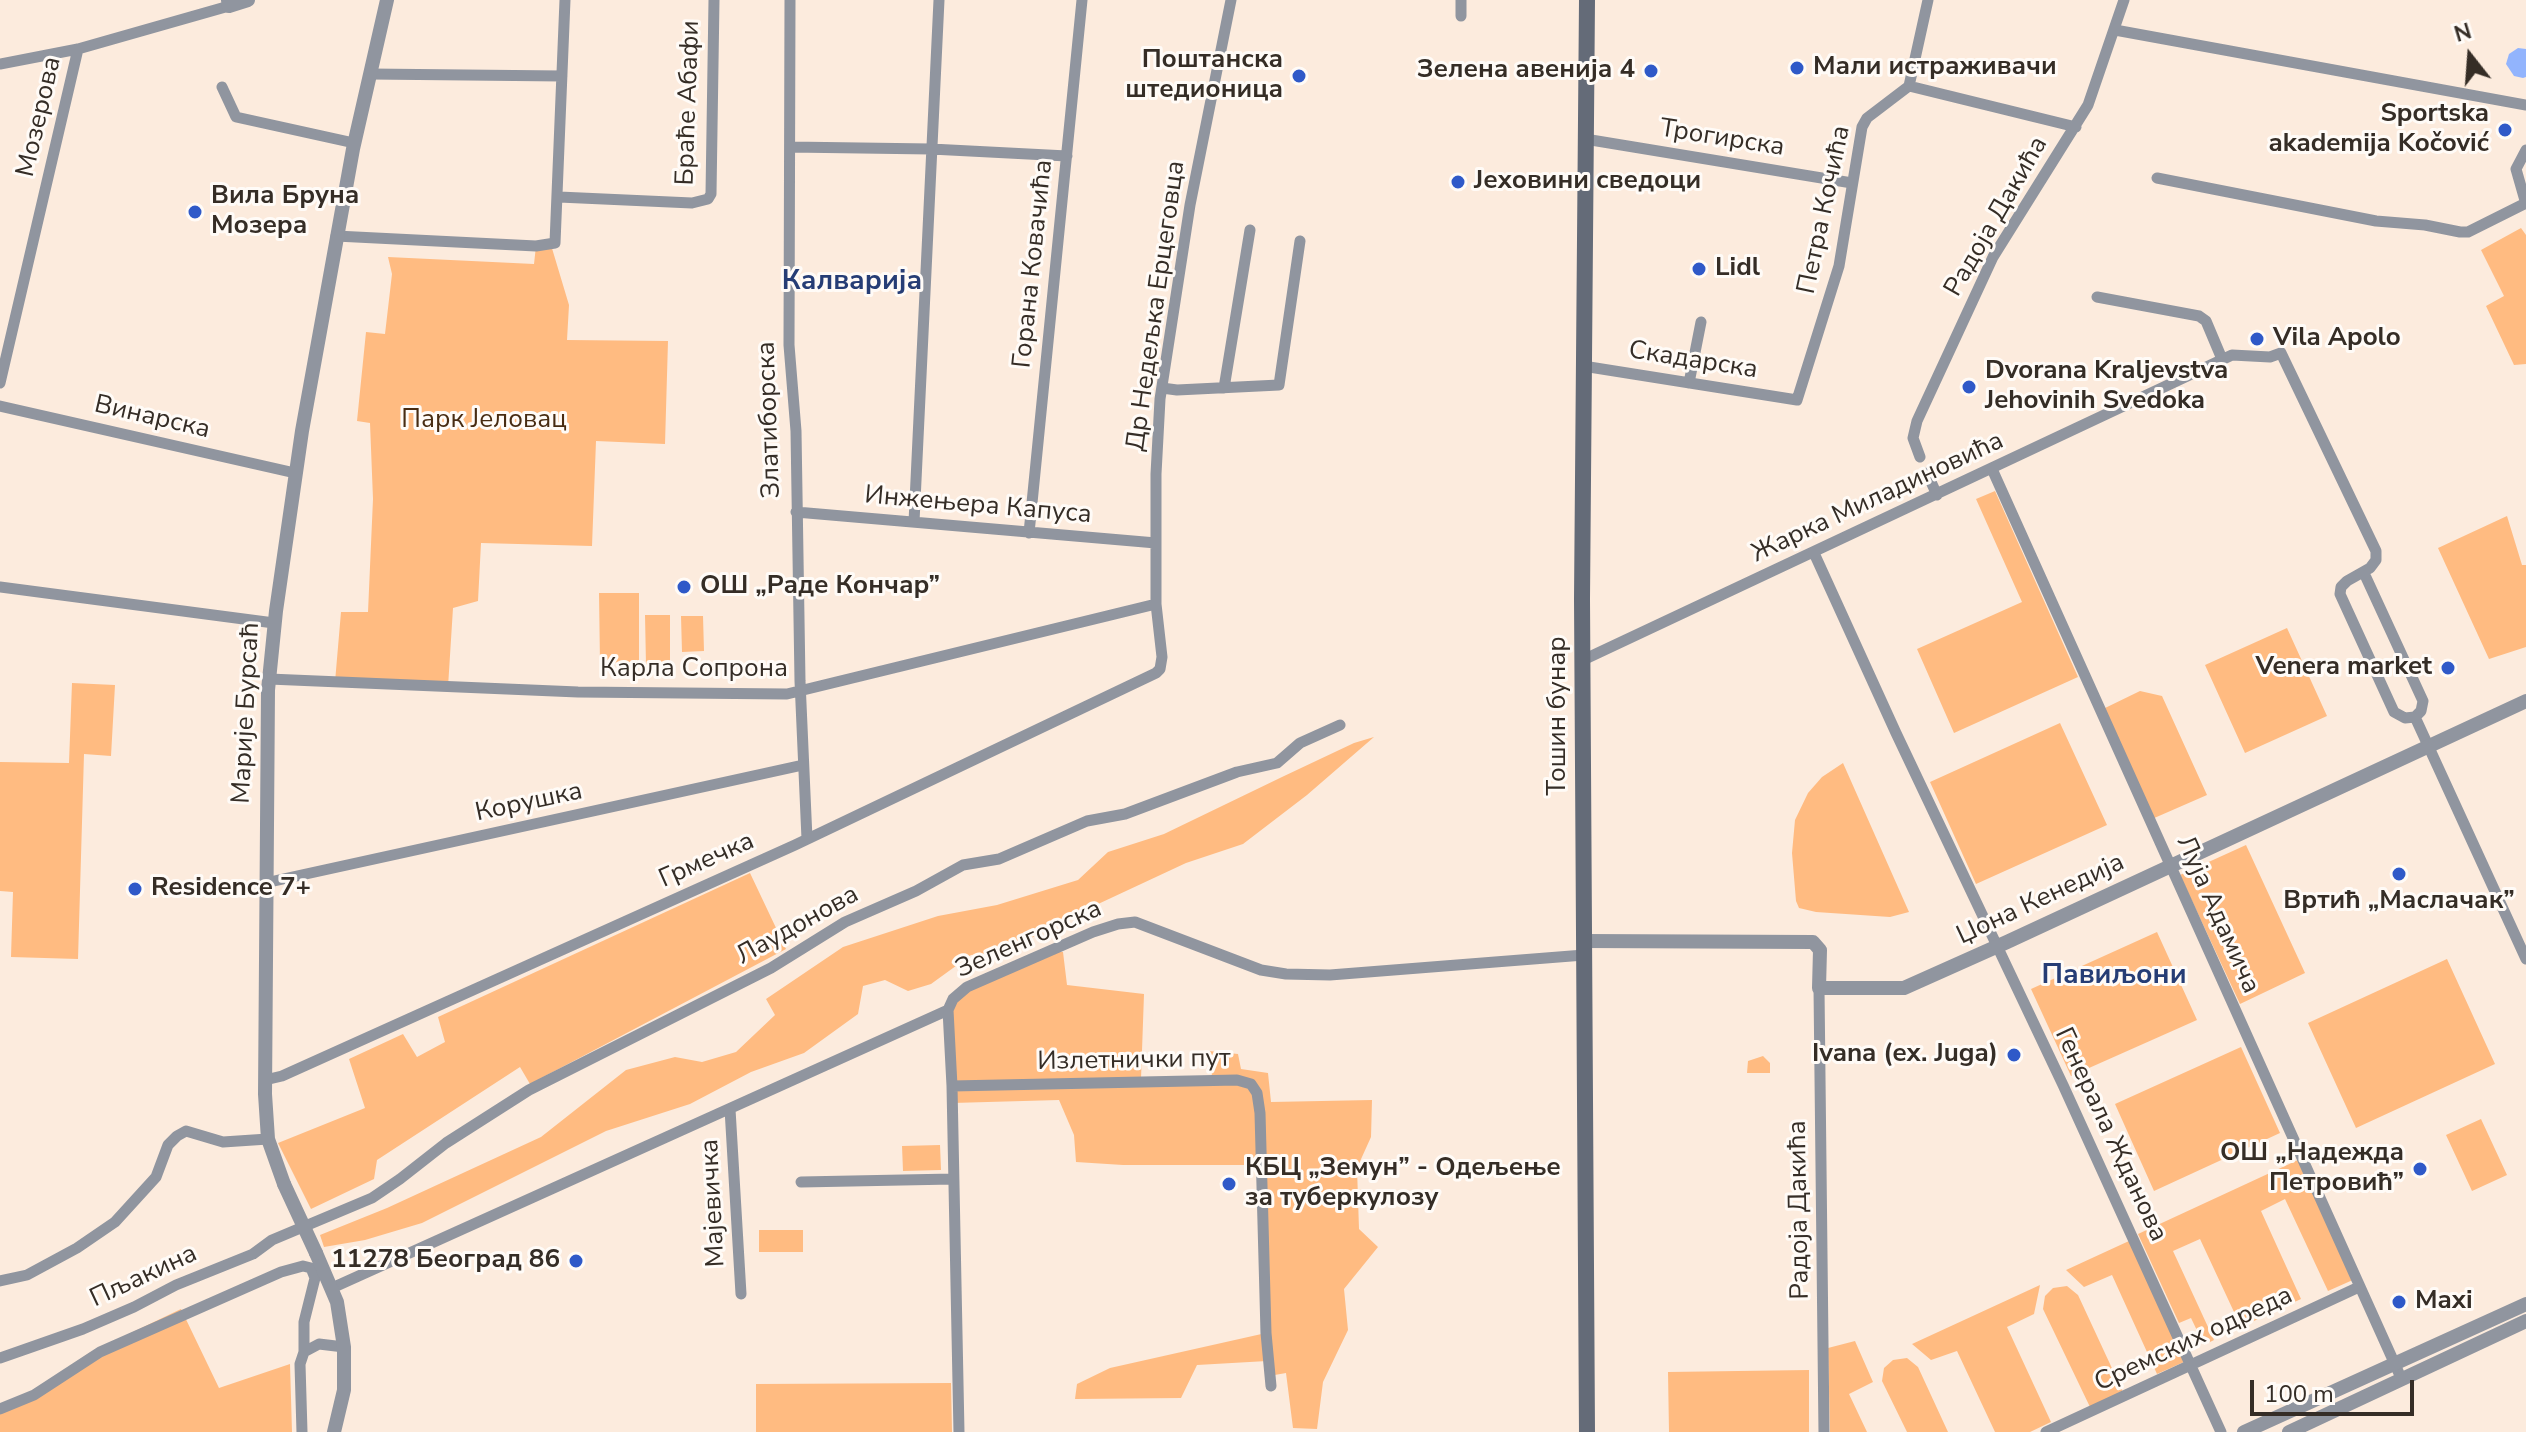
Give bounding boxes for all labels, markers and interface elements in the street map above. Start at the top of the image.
north arrow [2430,16,2510,96]
text: N [2451,16,2475,50]
street label: Браће Абафи [671,20,707,186]
place label: Поштанска штедионица [1125,45,1283,106]
place label: Мали истраживачи [1813,52,2057,84]
street label: Мозерова [11,54,69,180]
place label: Зелена авенија 4 [1417,55,1635,87]
marker: Мали истраживачи [1788,59,1806,77]
marker: Зелена авенија 4 [1642,62,1660,80]
marker: Поштанска штедионица [1290,67,1308,85]
place label: Sportska akademija Kočović [2268,99,2489,160]
street label: Трогирска [1657,114,1787,164]
marker: Sportska akademija Kočović [2496,121,2514,139]
street label: Петра Кочића [1792,123,1858,297]
street label: Радоја Дакића [1939,131,2055,303]
street label: Горана Ковачића [1008,158,1060,370]
street label: Др Недељка Ерцеговца [1121,159,1193,453]
place label: Јеховини сведоци [1474,166,1701,198]
marker: Јеховини сведоци [1449,173,1467,191]
place label: Вила Бруна Мозера [211,181,359,242]
marker: Вила Бруна Мозера [186,203,204,221]
place label: Lidl [1715,253,1760,285]
marker: Lidl [1690,260,1708,278]
district label: Калварија [782,265,922,299]
place label: Vila Apolo [2273,323,2401,355]
marker: Vila Apolo [2248,330,2266,348]
street label: Скадарска [1626,335,1760,387]
street label: Златиборска [752,341,788,499]
place label: Dvorana Kraljevstva Jehovinih Svedoka [1985,356,2228,418]
marker: Dvorana Kraljevstva Jehovinih Svedoka [1960,378,1978,396]
street label: Винарска [91,390,213,446]
park label: Парк Јеловац [401,405,567,437]
street label: Жарка Миладиновића [1747,426,2009,570]
street label: Инжењера Капуса [863,481,1093,531]
place label: ОШ „Раде Кончар” [700,571,940,603]
marker: ОШ „Раде Кончар” [675,578,693,596]
street label: Марије Бурсаћ [227,622,267,804]
street label: Тошин бунар [1543,636,1575,796]
place label: Venera market [2255,652,2432,684]
street label: Карла Сопрона [600,654,788,686]
marker: Venera market [2439,659,2457,677]
street label: Корушка [473,776,585,830]
street label: Грмечка [655,826,759,896]
street label: Луја Адамича [2168,831,2266,999]
street label: Џона Кенедија [1952,848,2130,952]
marker: Вртић „Маслачак” [2390,865,2408,883]
place label: Residence 7+ [151,873,311,905]
marker: Residence 7+ [126,880,144,898]
street label: Лаудонова [731,880,865,972]
place label: Вртић „Маслачак” [2283,886,2515,918]
street label: Зеленгорска [951,894,1107,986]
district label: Павиљони [2041,959,2187,993]
street label: Генерала Жданова [2047,1023,2173,1247]
place label: Ivana (ex. Juga) [1812,1039,1998,1071]
street label: Излетнички пут [1037,1044,1231,1078]
marker: Ivana (ex. Juga) [2005,1046,2023,1064]
street label: Радоја Дакића [1783,1120,1817,1300]
street label: Мајевичка [695,1138,733,1268]
place label: ОШ „Надежда Петровић” [2220,1138,2404,1200]
place label: КБЦ „Земун” - Одељење за туберкулозу [1245,1153,1561,1214]
marker: ОШ „Надежда Петровић” [2411,1160,2429,1178]
marker: КБЦ „Земун” - Одељење за туберкулозу [1220,1175,1238,1193]
street label: Пљакина [86,1239,202,1315]
place label: 11278 Београд 86 [331,1245,560,1277]
marker: 11278 Београд 86 [567,1252,585,1270]
street label: Сремских одреда [2090,1280,2298,1400]
place label: Maxi [2415,1286,2473,1318]
marker: Maxi [2390,1293,2408,1311]
scale bar [2254,1364,2418,1414]
text: 100 m [2264,1378,2334,1410]

